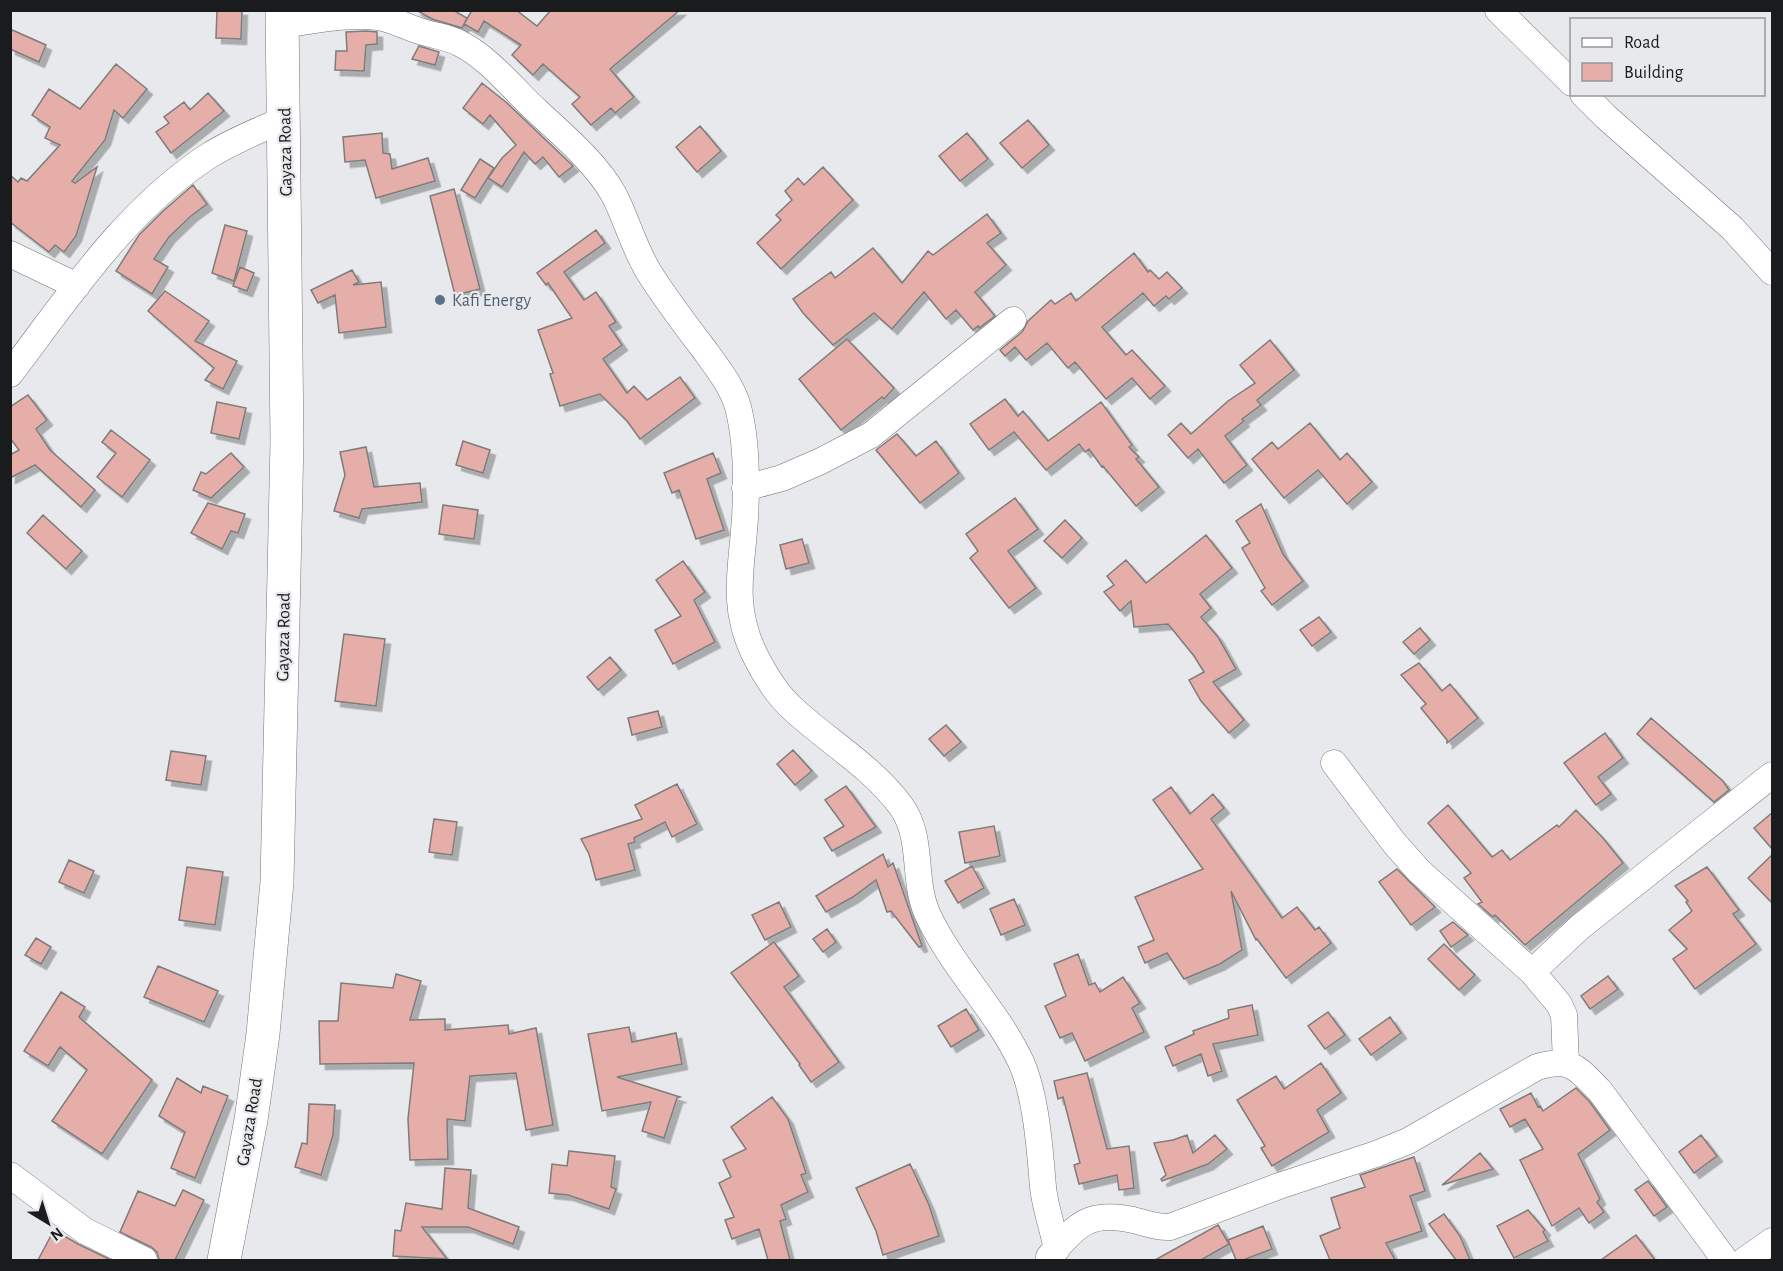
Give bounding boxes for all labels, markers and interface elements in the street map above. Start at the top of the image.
legend [1570,18,1765,96]
text: Road [1624,34,1660,52]
text: Building [1624,64,1684,82]
street label: Gayaza Road [276,107,296,197]
place label: Kafi Energy [452,292,531,310]
marker: Kafi Energy [433,293,447,307]
street label: Gayaza Road [274,592,294,682]
street label: Gayaza Road [234,1077,266,1167]
north arrow [18,1193,78,1253]
text: N [47,1224,66,1244]

